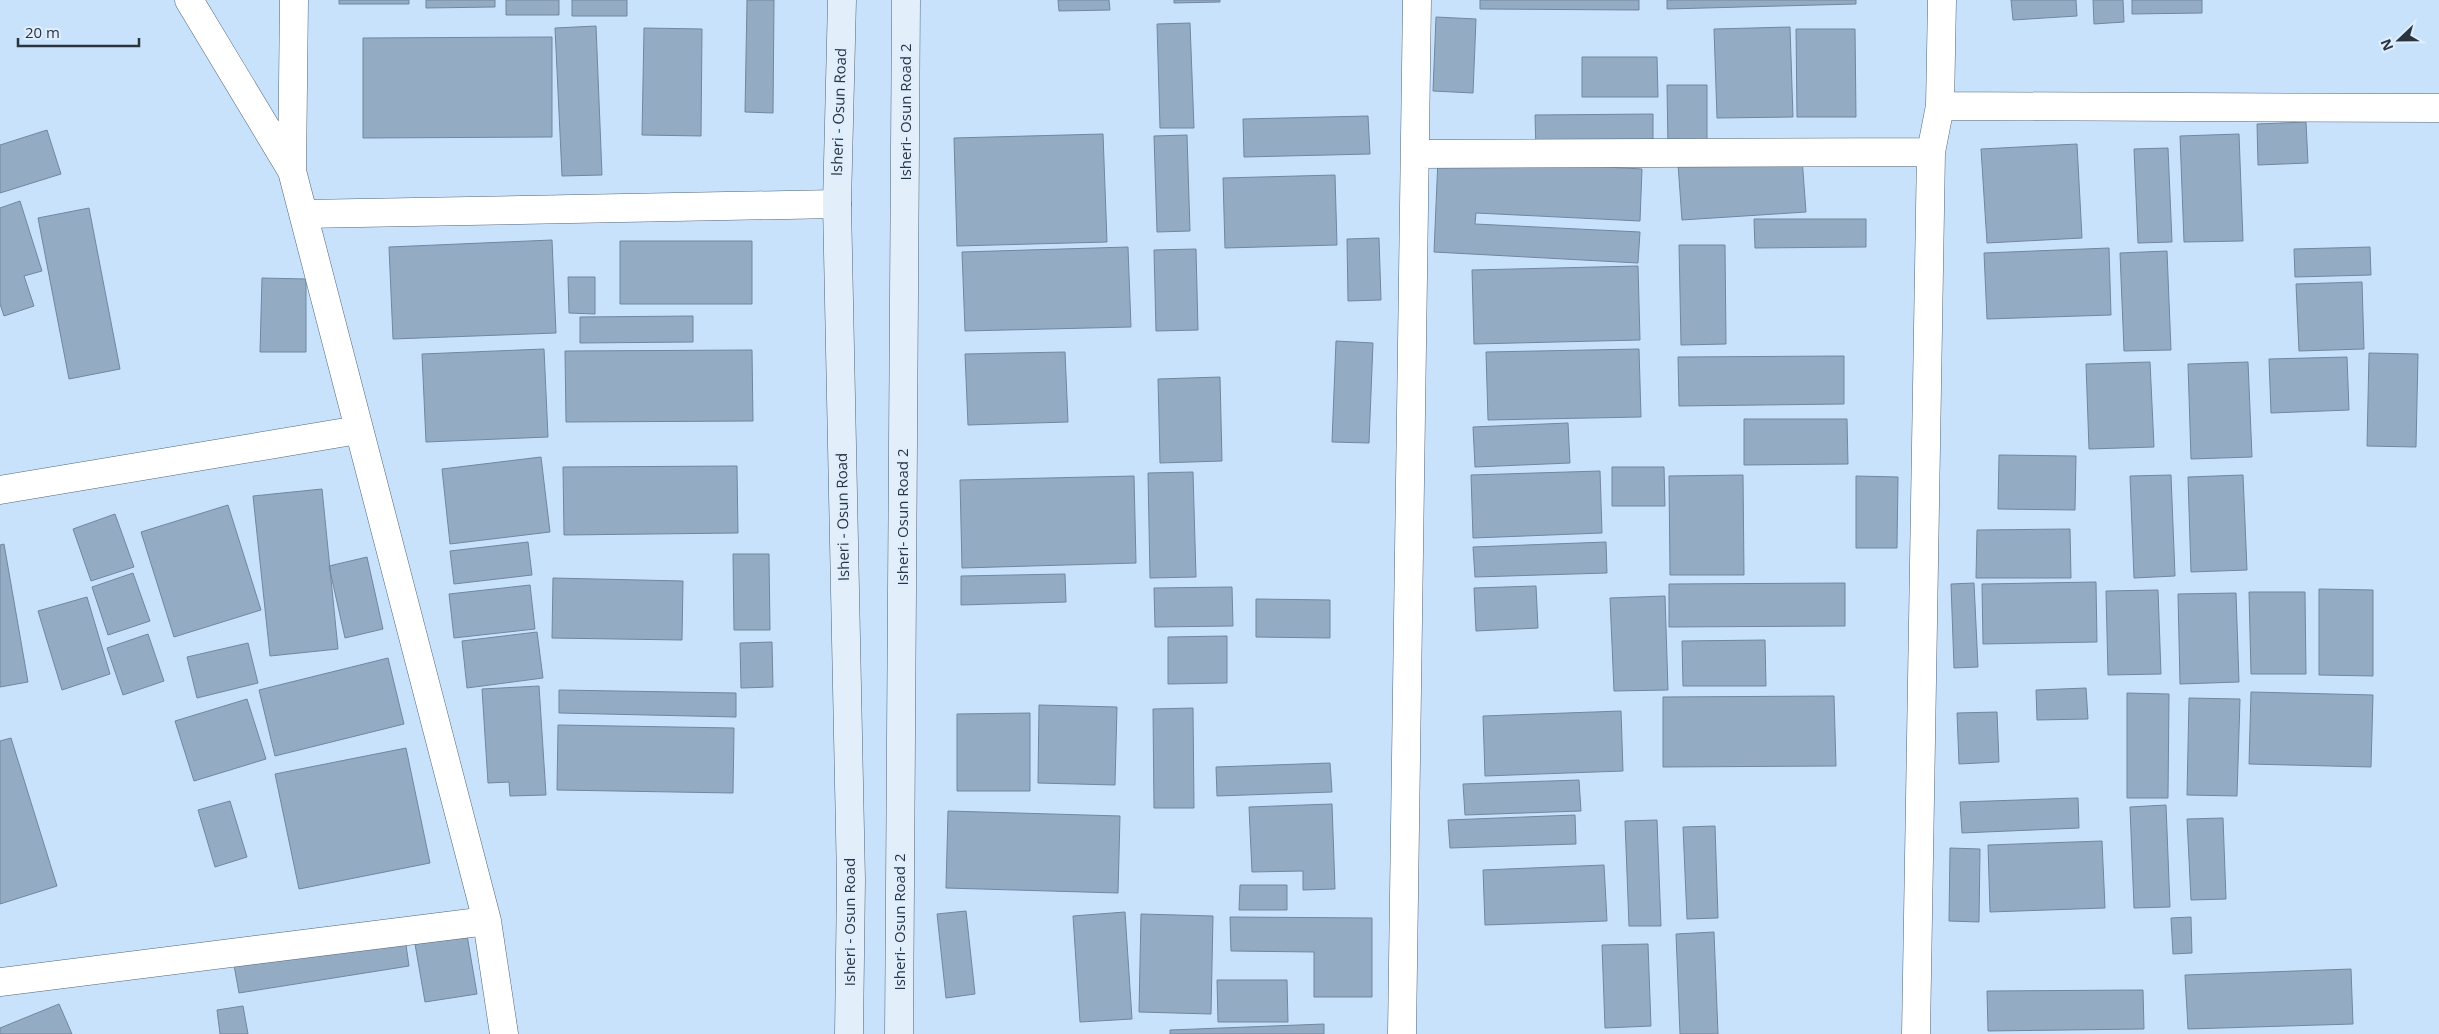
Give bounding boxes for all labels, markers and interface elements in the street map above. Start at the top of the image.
scale bar [18,15,139,47]
north arrow [2374,15,2424,65]
text: 20 m [25,22,60,42]
text: N [2376,36,2397,54]
street label: Isheri- Osun Road 2 [895,44,915,180]
street label: Isheri - Osun Road [826,47,850,176]
street label: Isheri- Osun Road 2 [892,449,912,585]
street label: Isheri - Osun Road [831,453,853,581]
street label: Isheri- Osun Road 2 [889,854,909,990]
street label: Isheri - Osun Road [839,858,859,986]

